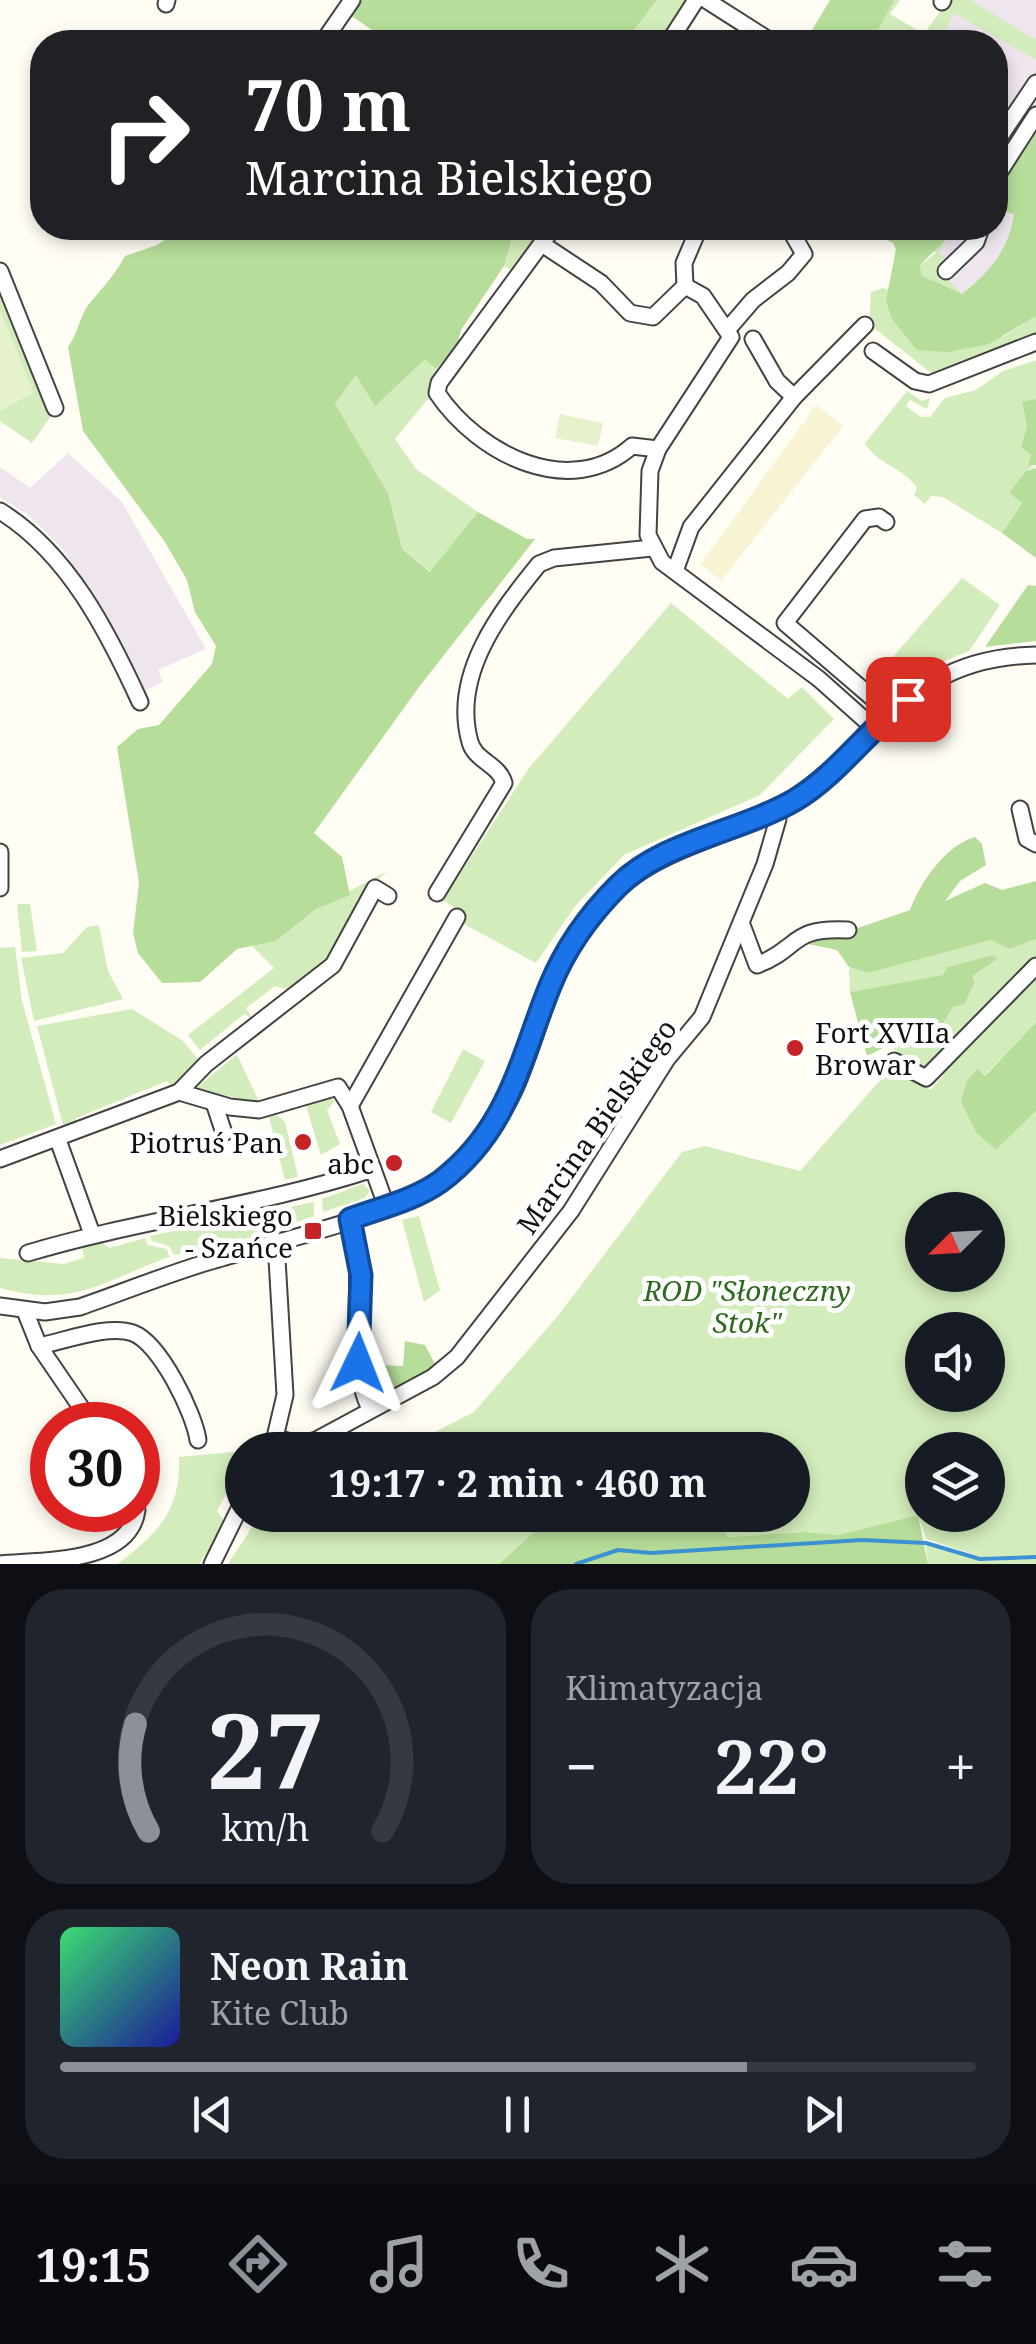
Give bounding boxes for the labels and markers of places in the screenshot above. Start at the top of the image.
pin [866,657,951,742]
place label: Fort XVIIa Browar [815,1013,951,1083]
marker: Fort XVIIa Browar [784,1037,806,1059]
place label: Piotruś Pan [130,1123,283,1161]
marker: Piotruś Pan [292,1131,314,1153]
place label: abc [327,1144,374,1182]
marker: abc [383,1152,405,1174]
place label: Bielskiego - Szańce [158,1196,293,1266]
marker: Bielskiego - Szańce [302,1220,324,1242]

